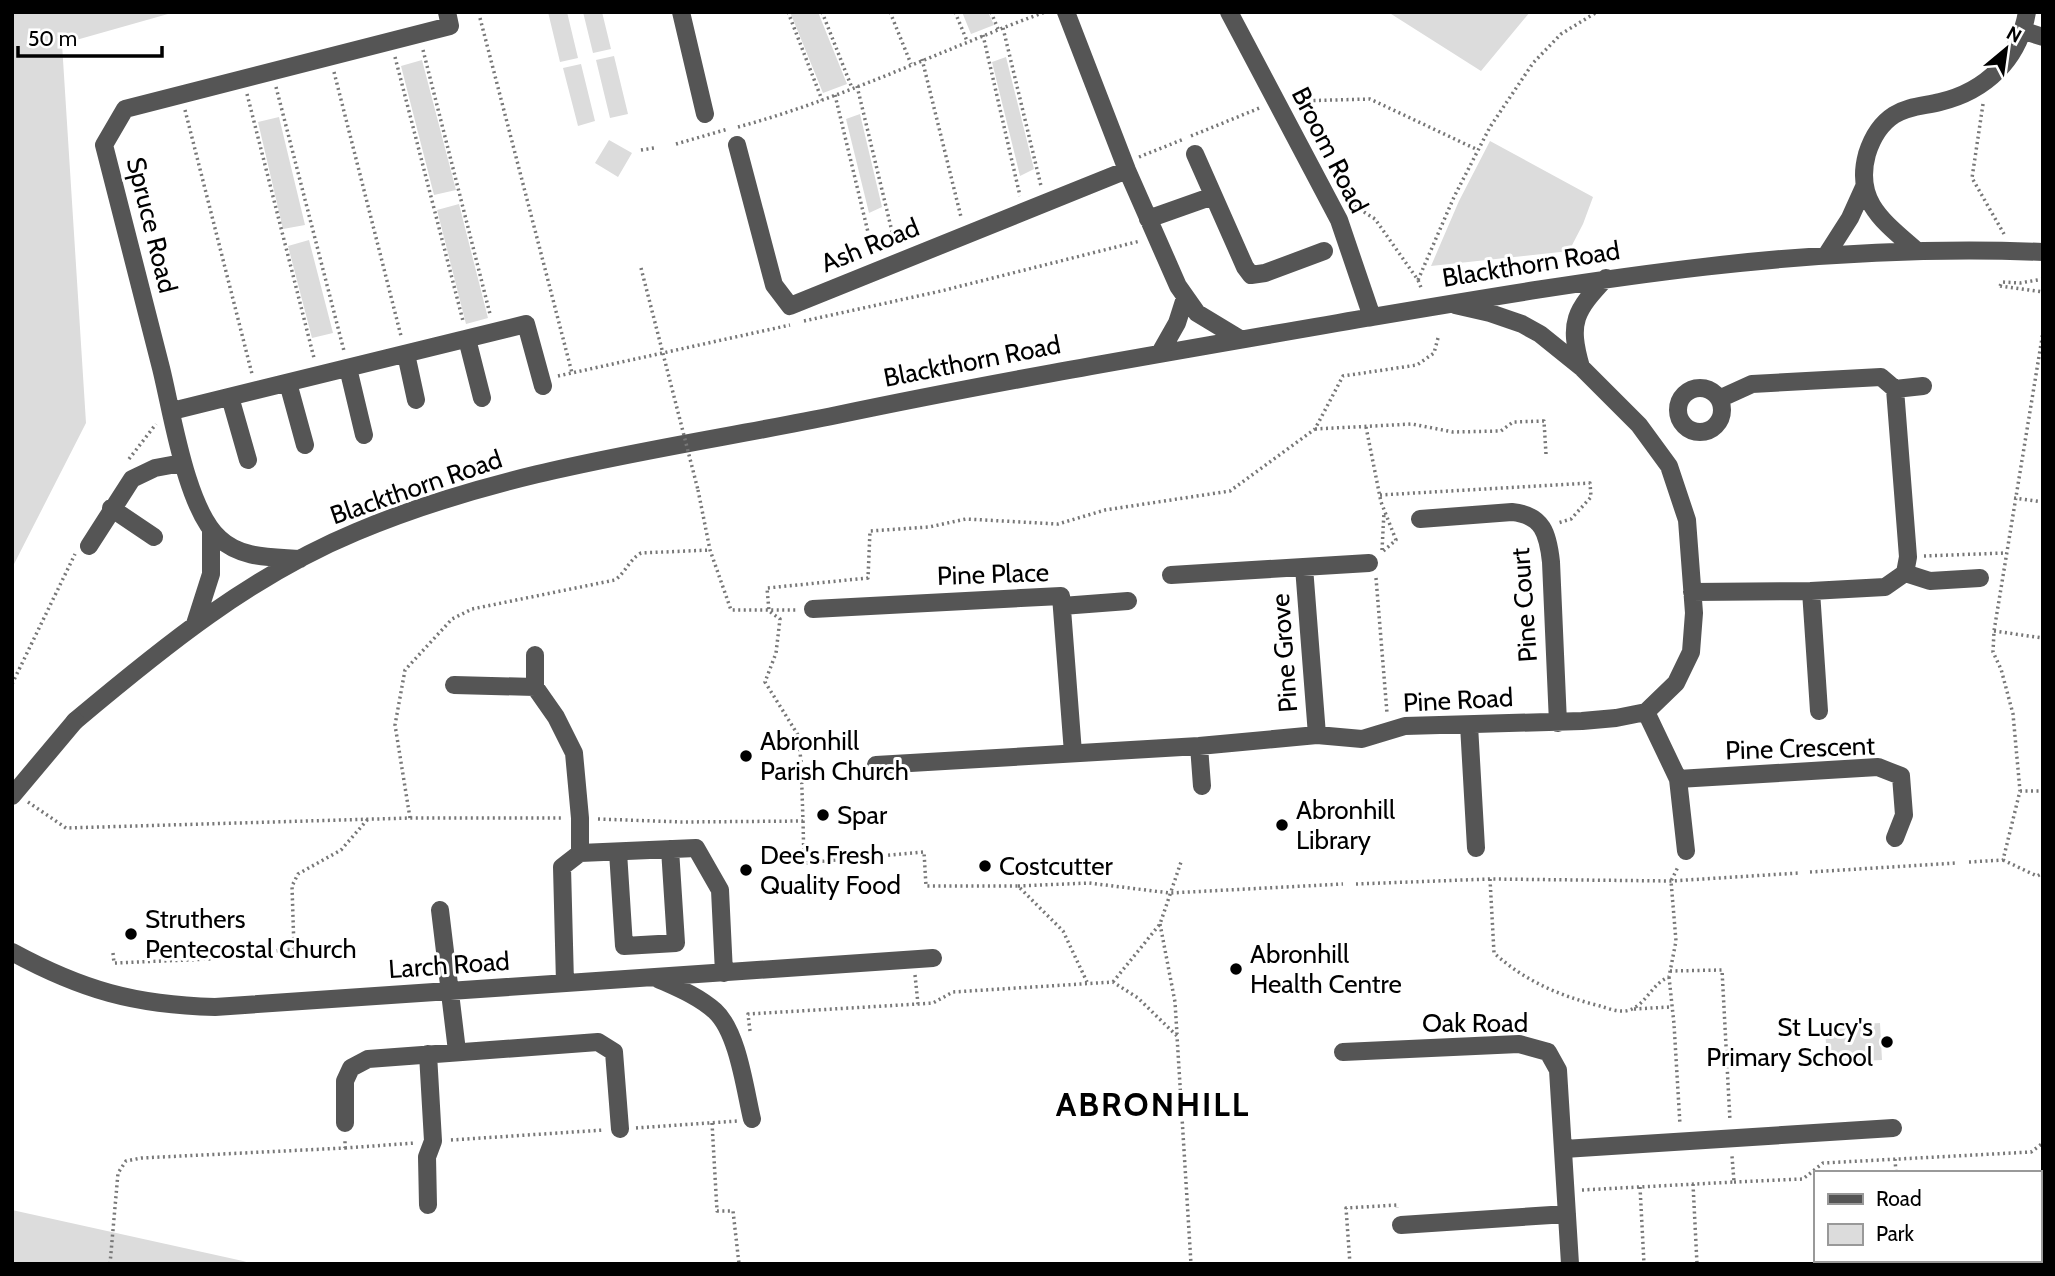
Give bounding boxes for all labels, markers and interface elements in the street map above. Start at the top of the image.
scale bar [18,14,161,58]
north arrow [1971,14,2041,84]
text: N [2003,21,2025,48]
text: 50 m [28,26,77,51]
street label: Broom Road [1285,82,1375,218]
street label: Spruce Road [120,154,184,296]
street label: Ash Road [816,211,924,279]
street label: Blackthorn Road [1440,234,1622,294]
street label: Blackthorn Road [881,328,1063,394]
street label: Blackthorn Road [326,443,506,531]
street label: Pine Court [1504,547,1544,663]
street label: Pine Place [936,556,1050,592]
street label: Pine Grove [1264,592,1304,714]
street label: Pine Road [1402,681,1514,719]
place label: Abronhill Parish Church [760,725,909,787]
street label: Pine Crescent [1725,729,1876,767]
marker: Abronhill Parish Church [738,748,754,764]
place label: Abronhill Library [1296,794,1395,856]
place label: Spar [837,799,888,831]
marker: Spar [815,807,831,823]
marker: Abronhill Library [1274,817,1290,833]
place label: Dee's Fresh Quality Food [760,839,901,901]
place label: Costcutter [999,850,1114,882]
marker: Costcutter [977,858,993,874]
marker: Dee's Fresh Quality Food [738,862,754,878]
place label: Struthers Pentecostal Church [145,903,357,965]
marker: Struthers Pentecostal Church [123,926,139,942]
place label: Abronhill Health Centre [1250,938,1402,1000]
street label: Larch Road [387,945,511,985]
marker: Abronhill Health Centre [1228,961,1244,977]
street label: Oak Road [1422,1007,1528,1039]
place label: St Lucy's Primary School [1706,1011,1873,1073]
marker: St Lucy's Primary School [1879,1034,1895,1050]
district label: ABRONHILL [1056,1084,1250,1124]
legend [1814,1171,2041,1262]
text: Road [1876,1186,1922,1211]
text: Park [1876,1221,1914,1246]

